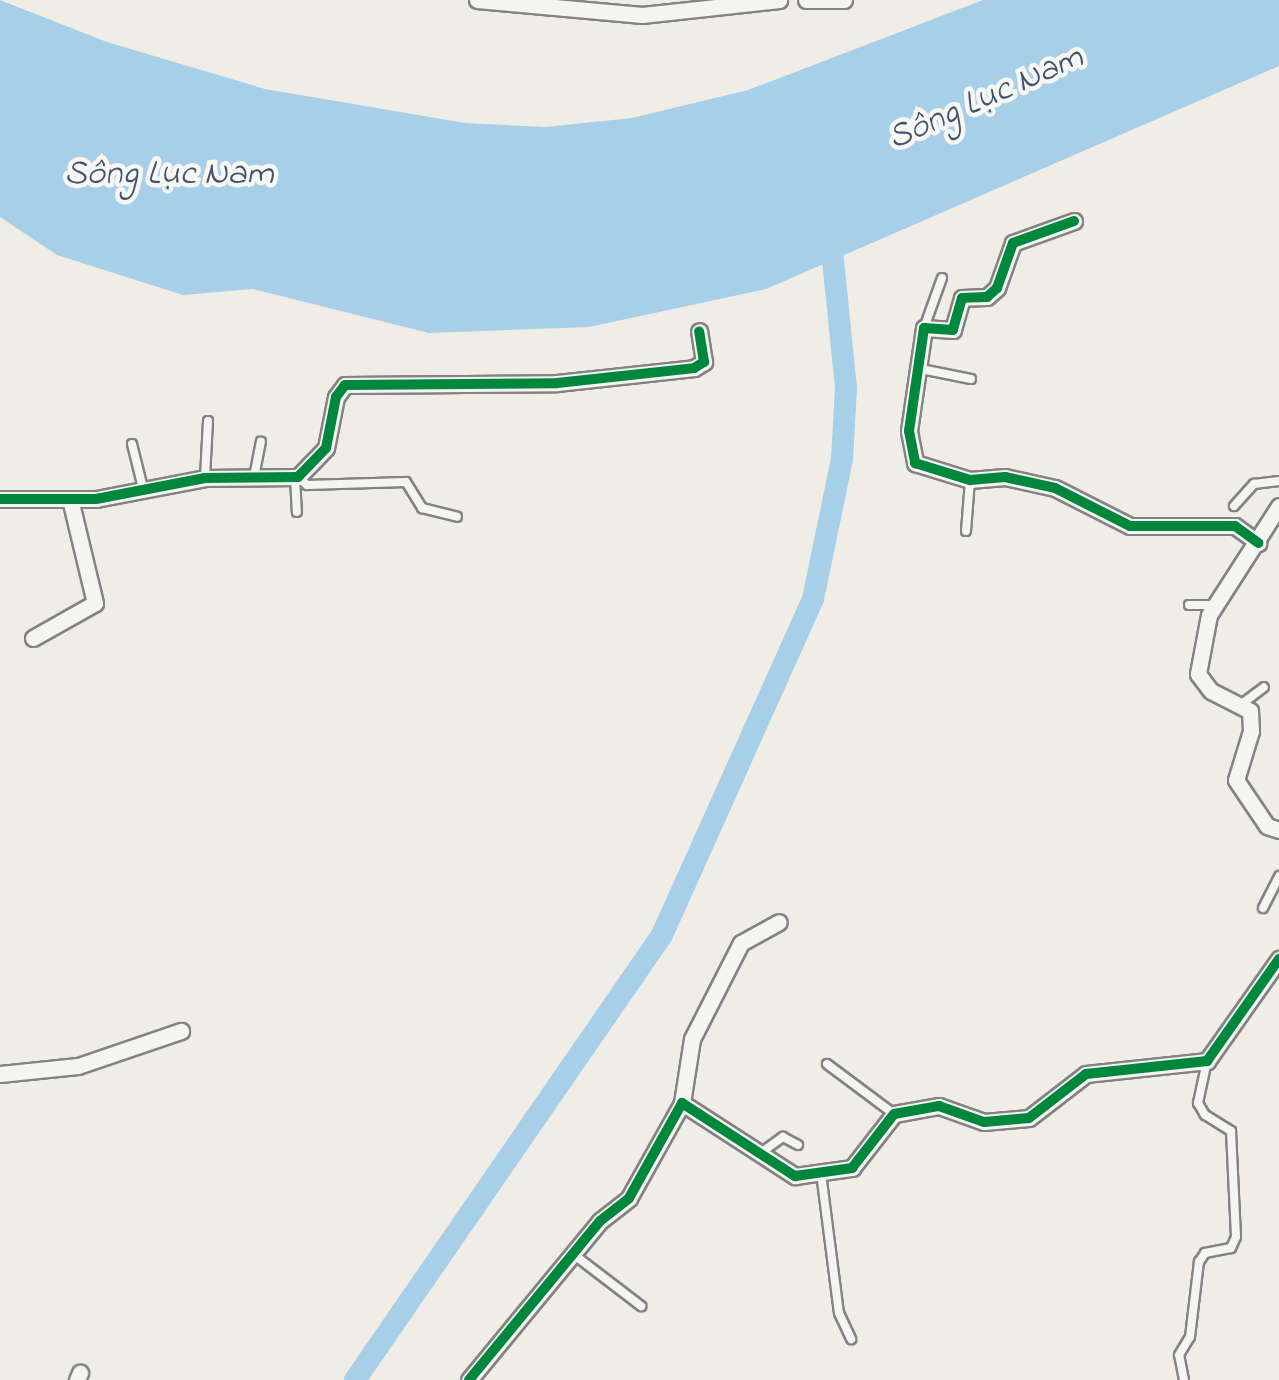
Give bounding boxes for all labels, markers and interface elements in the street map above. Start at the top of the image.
water label: Sông Lục Nam [882,37,1090,161]
water label: Sông Lục Nam [64,154,274,196]

